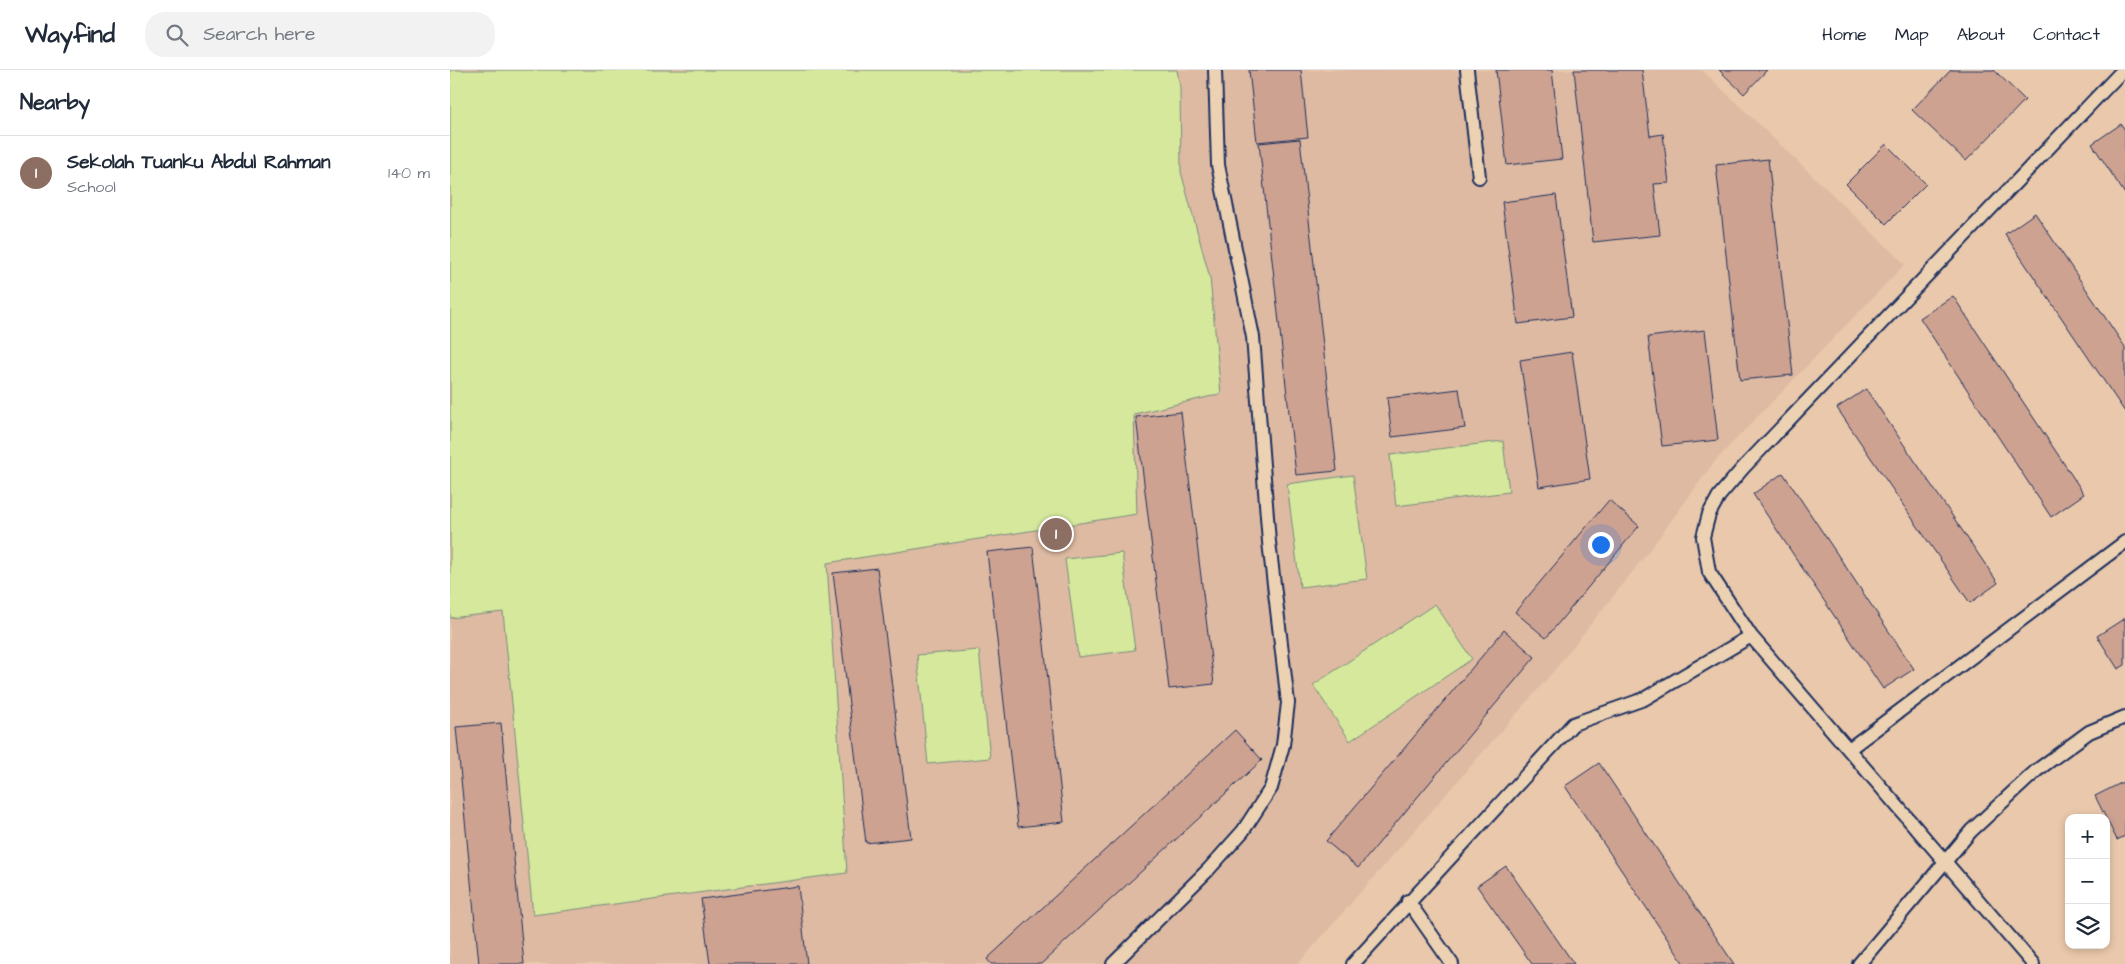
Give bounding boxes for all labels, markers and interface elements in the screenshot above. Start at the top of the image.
search box [145,12,495,57]
text: Wayfind [25,18,115,52]
icon: search [163,21,191,49]
text: Search here [203,21,315,48]
text: Home [1822,22,1867,47]
text: Map [1895,22,1929,47]
text: About [1957,22,2005,47]
text: Contact [2033,22,2100,47]
text: Nearby [20,88,90,117]
text: Sekolah Tuanku Abdul Rahman [67,149,331,176]
text: 1 [35,162,37,184]
text: 140 m [388,162,430,184]
text: School [67,176,116,198]
pin: 1 [1040,515,1072,553]
your location [1588,532,1614,558]
map controls [2065,814,2110,949]
button: + [2065,814,2110,859]
button: − [2065,859,2110,904]
button: layers [2065,904,2110,949]

